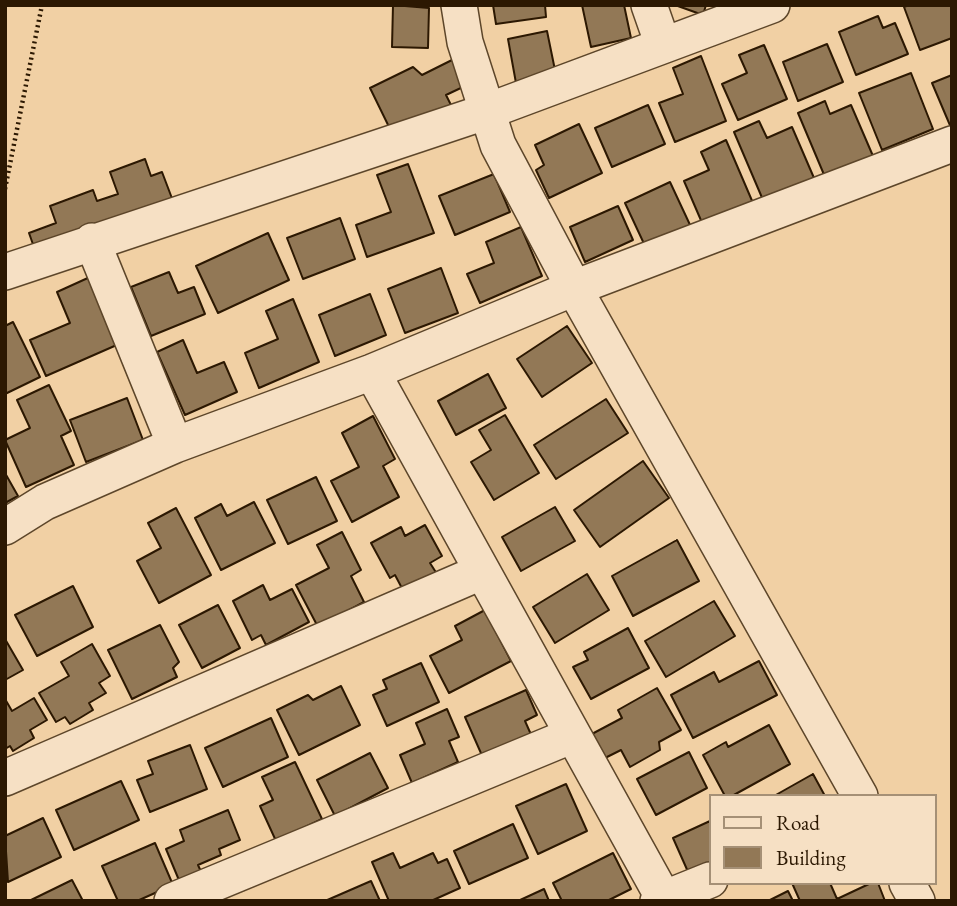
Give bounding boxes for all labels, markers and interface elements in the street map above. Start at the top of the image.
legend [708,794,936,885]
text: Road [776,809,820,836]
text: Building [776,844,846,871]

